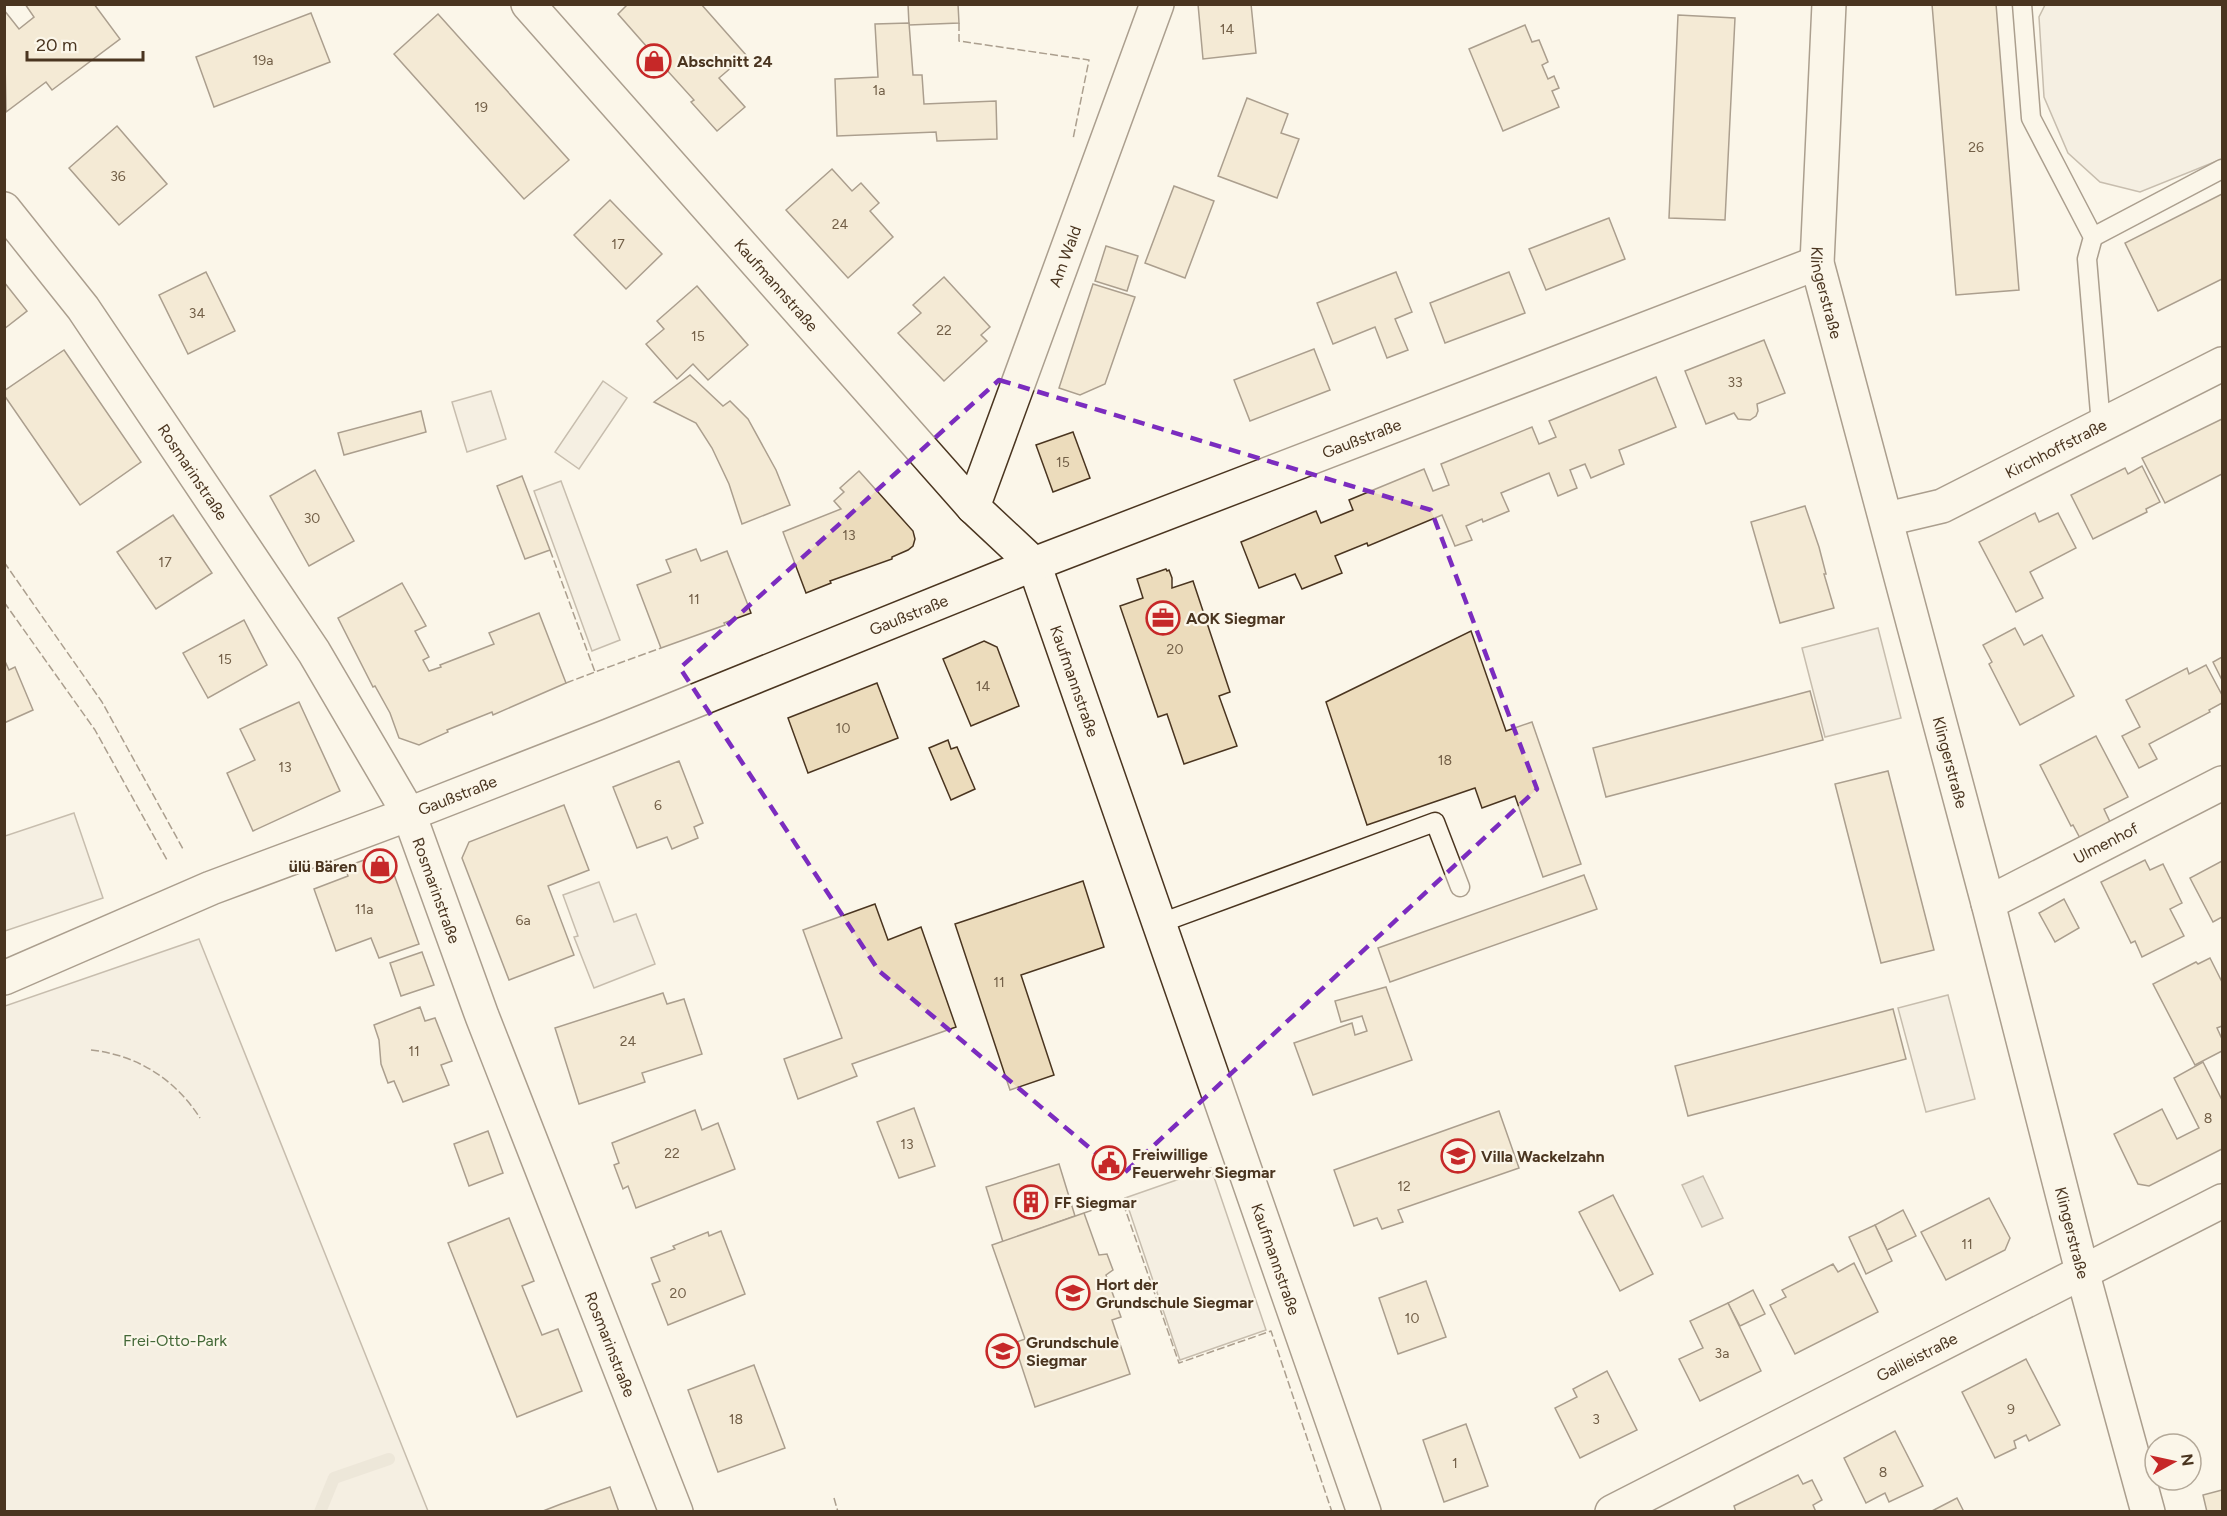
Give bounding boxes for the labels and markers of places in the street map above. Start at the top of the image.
shop icon: Abschnitt 24 [636,43,672,79]
place label: Abschnitt 24 [677,52,773,71]
office icon: AOK Siegmar [1145,600,1181,636]
place label: AOK Siegmar [1186,609,1285,628]
shop icon: ülü Bären [362,848,398,884]
place label: ülü Bären [289,857,357,876]
school or university icon: Villa Wackelzahn [1440,1138,1476,1174]
public building icon: Freiwillige Feuerwehr Siegmar [1091,1145,1127,1181]
place label: Freiwillige Feuerwehr Siegmar [1132,1145,1276,1182]
place label: Villa Wackelzahn [1481,1147,1605,1166]
building icon: FF Siegmar [1013,1184,1049,1220]
place label: FF Siegmar [1054,1193,1136,1212]
school or university icon: Hort der Grundschule Siegmar [1055,1275,1091,1311]
place label: Hort der Grundschule Siegmar [1096,1275,1254,1312]
school or university icon: Grundschule Siegmar [985,1333,1021,1369]
place label: Grundschule Siegmar [1026,1333,1119,1370]

